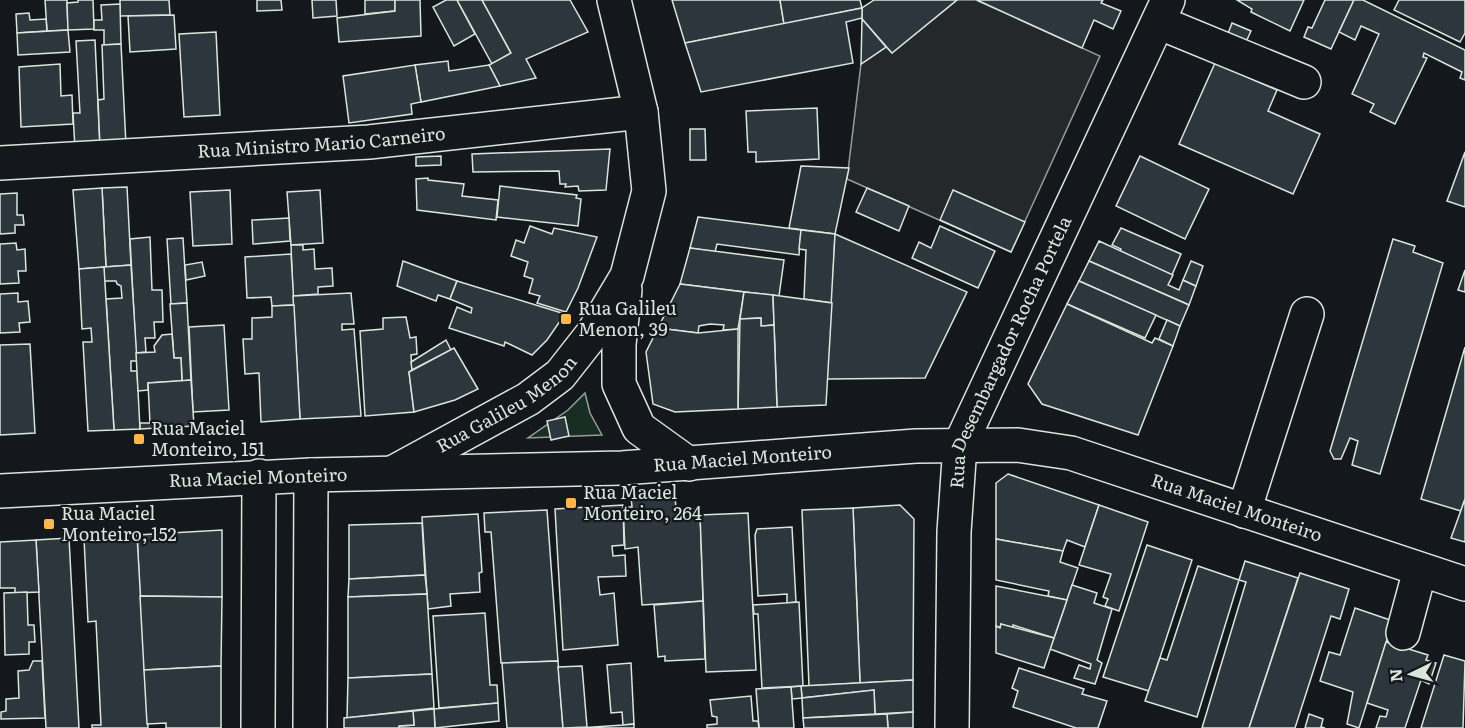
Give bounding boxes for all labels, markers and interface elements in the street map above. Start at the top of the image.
street label: Rua Ministro Mario Carneiro [197,119,447,164]
street label: Rua Desembargador Rocha Portela [942,211,1077,489]
place label: Rua Galileu Menon, 39 [578,294,677,342]
marker: Rua Galileu Menon, 39 [559,312,573,326]
street label: Rua Galileu Menon [431,349,583,458]
place label: Rua Maciel Monteiro, 151 [151,414,265,462]
marker: Rua Maciel Monteiro, 151 [132,432,146,446]
street label: Rua Maciel Monteiro [652,437,833,478]
street label: Rua Maciel Monteiro [168,460,348,493]
street label: Rua Maciel Monteiro [1148,466,1326,548]
place label: Rua Maciel Monteiro, 264 [583,478,702,526]
marker: Rua Maciel Monteiro, 264 [564,496,578,510]
place label: Rua Maciel Monteiro, 152 [61,499,177,547]
marker: Rua Maciel Monteiro, 152 [42,517,56,531]
north arrow [1381,644,1441,704]
text: N [1383,668,1408,683]

